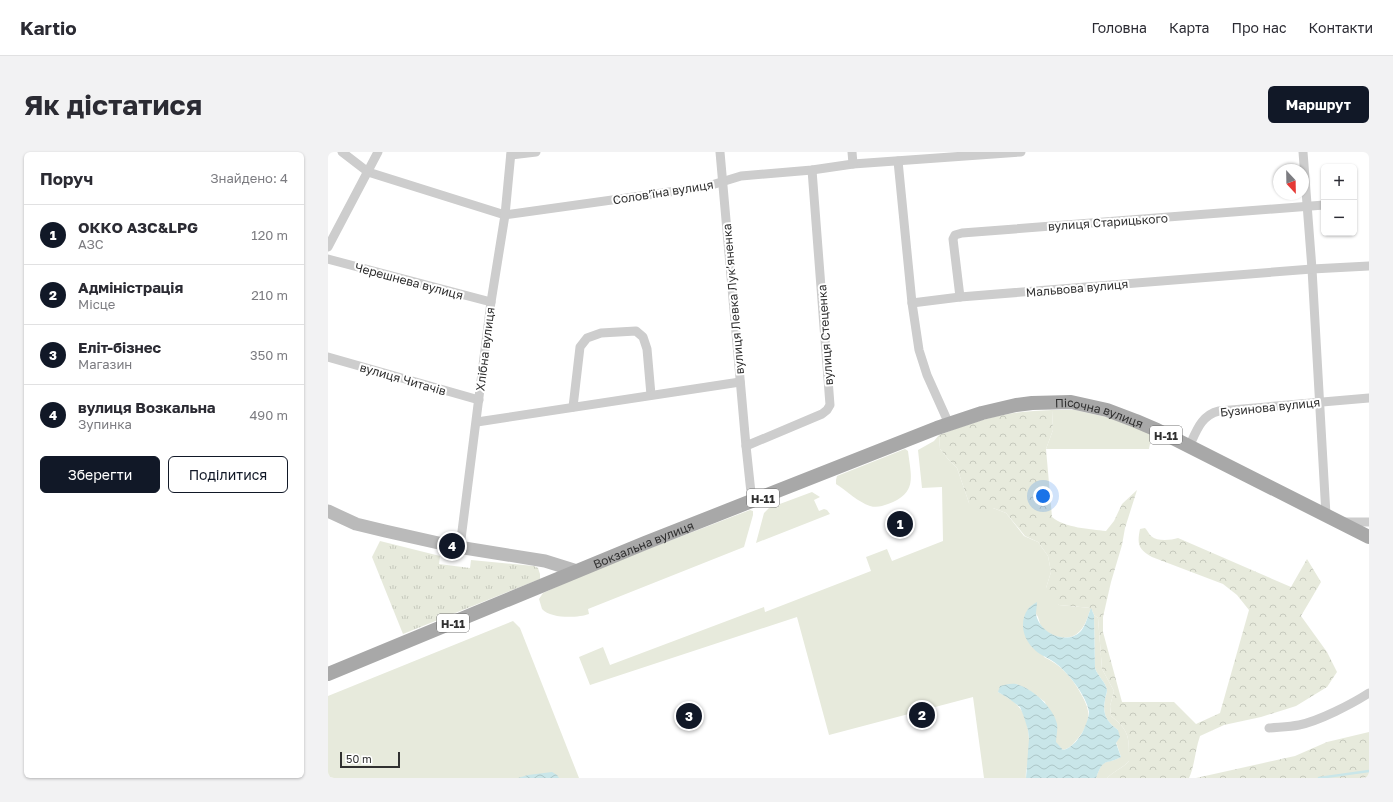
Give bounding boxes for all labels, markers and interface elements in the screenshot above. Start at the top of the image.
text: Kartio [20,16,77,39]
text: Головна [1091,19,1147,36]
text: Карта [1169,19,1210,36]
text: Про нас [1232,19,1287,36]
text: Контакти [1309,19,1373,36]
button: Маршрут [1268,86,1369,123]
text: Як дістатися [24,88,202,121]
north arrow [1273,164,1309,200]
map controls [1321,164,1357,236]
button: + [1321,164,1357,200]
text: Поруч [40,168,93,189]
text: Знайдено: 4 [210,170,288,186]
street label: Соловʼїна вулиця [612,177,714,207]
button: − [1321,200,1357,236]
street label: вулиця Старицького [1047,210,1169,234]
text: ОККО АЗС&LPG [78,218,198,236]
street label: вулиця Левка Лукʼяненка [719,223,747,375]
text: 1 [50,227,56,243]
text: 120 m [251,227,288,243]
text: АЗС [78,236,103,252]
street label: Черешнева вулиця [353,259,465,303]
street label: Мальвова вулиця [1025,276,1129,300]
text: Адміністрація [78,278,183,296]
street label: вулиця Стеценка [814,284,836,386]
text: 2 [49,287,57,303]
text: 210 m [251,287,288,303]
text: Місце [78,296,115,312]
street label: Хлібна вулиця [472,306,498,392]
text: Еліт-бізнес [78,338,161,356]
text: 3 [49,347,57,363]
text: 350 m [250,347,288,363]
text: Магазин [78,356,132,372]
street label: вулиця Читачів [358,359,448,399]
street label: Пісочна вулиця [1055,394,1146,431]
street label: Бузинова вулиця [1219,394,1321,420]
text: вулиця Возкальна [78,398,216,416]
text: 4 [49,407,57,423]
text: 490 m [249,407,288,423]
text: Зупинка [78,416,132,432]
road number: Н-11 [1150,426,1182,444]
button: Зберегти [40,456,160,493]
button: Поділитися [168,456,288,493]
your location [1033,486,1053,506]
road number: Н-11 [747,489,779,507]
pin: 1 [887,509,913,539]
street label: Вокзальна вулиця [591,517,696,571]
pin: 4 [439,531,465,561]
road number: Н-11 [437,614,469,632]
pin: 2 [909,700,935,730]
pin: 3 [676,701,702,731]
scale bar [340,750,400,769]
text: 50 m [346,752,372,765]

